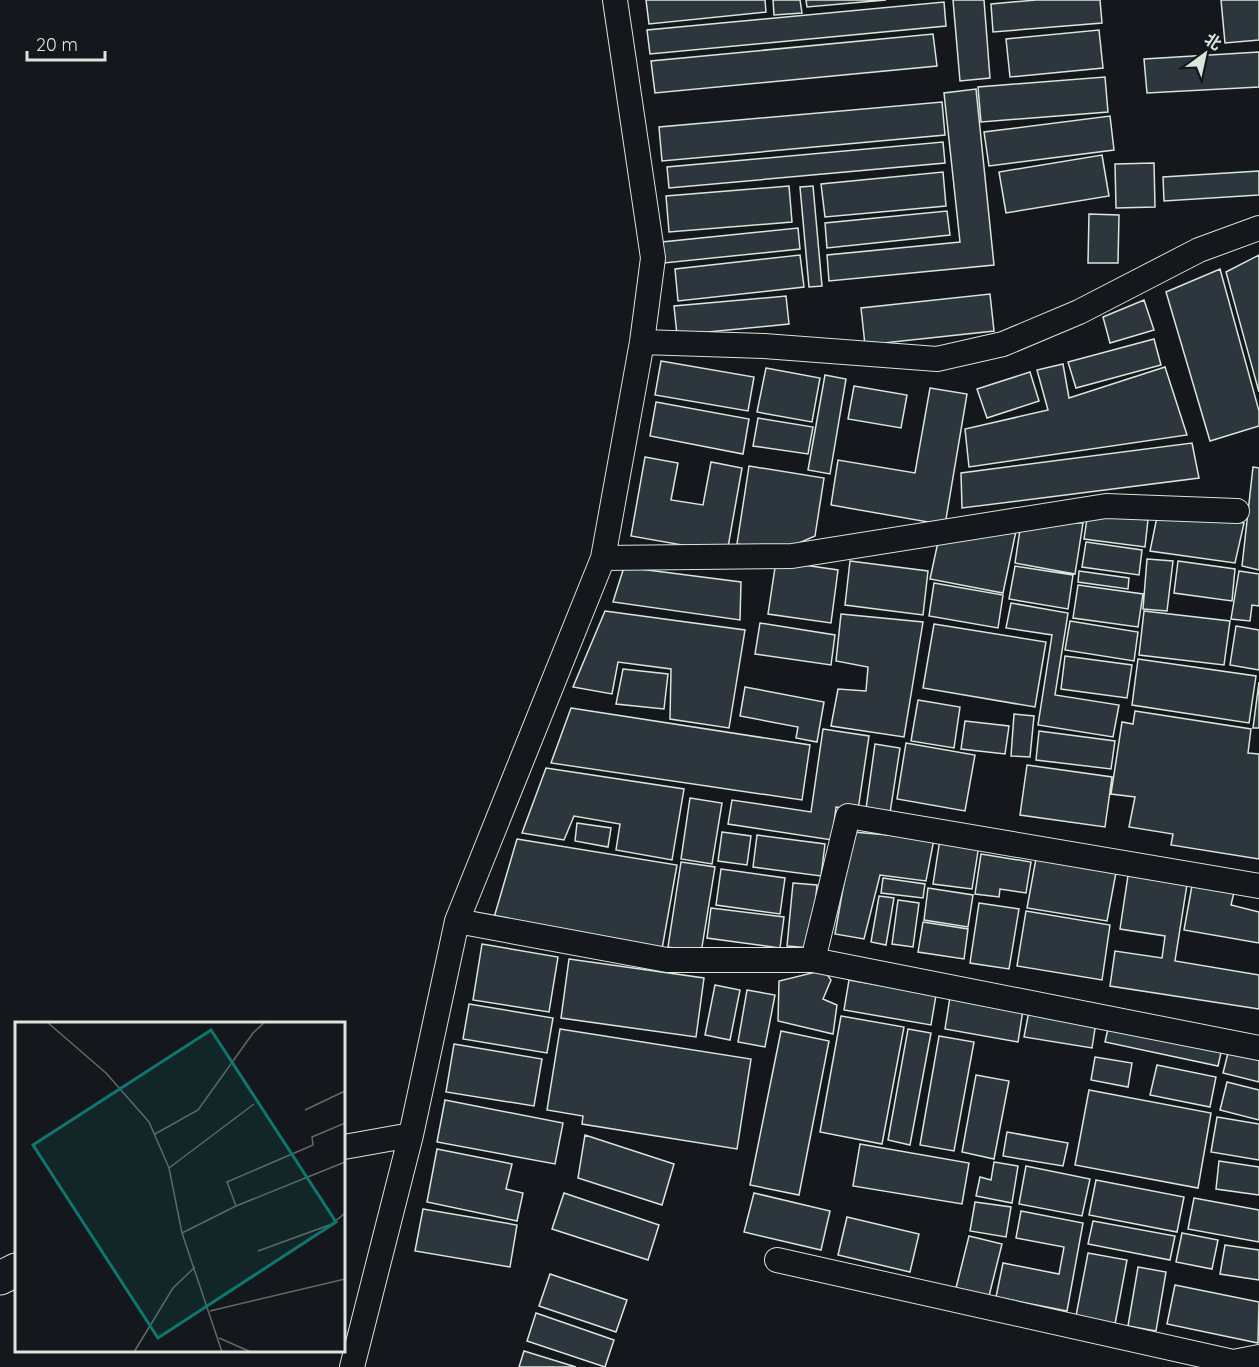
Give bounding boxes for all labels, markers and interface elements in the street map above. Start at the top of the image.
scale bar [27,24,105,62]
north arrow [1175,24,1235,84]
text: 北 [1201,29,1225,54]
text: 20 m [36,33,78,56]
inset map [15,1022,345,1352]

